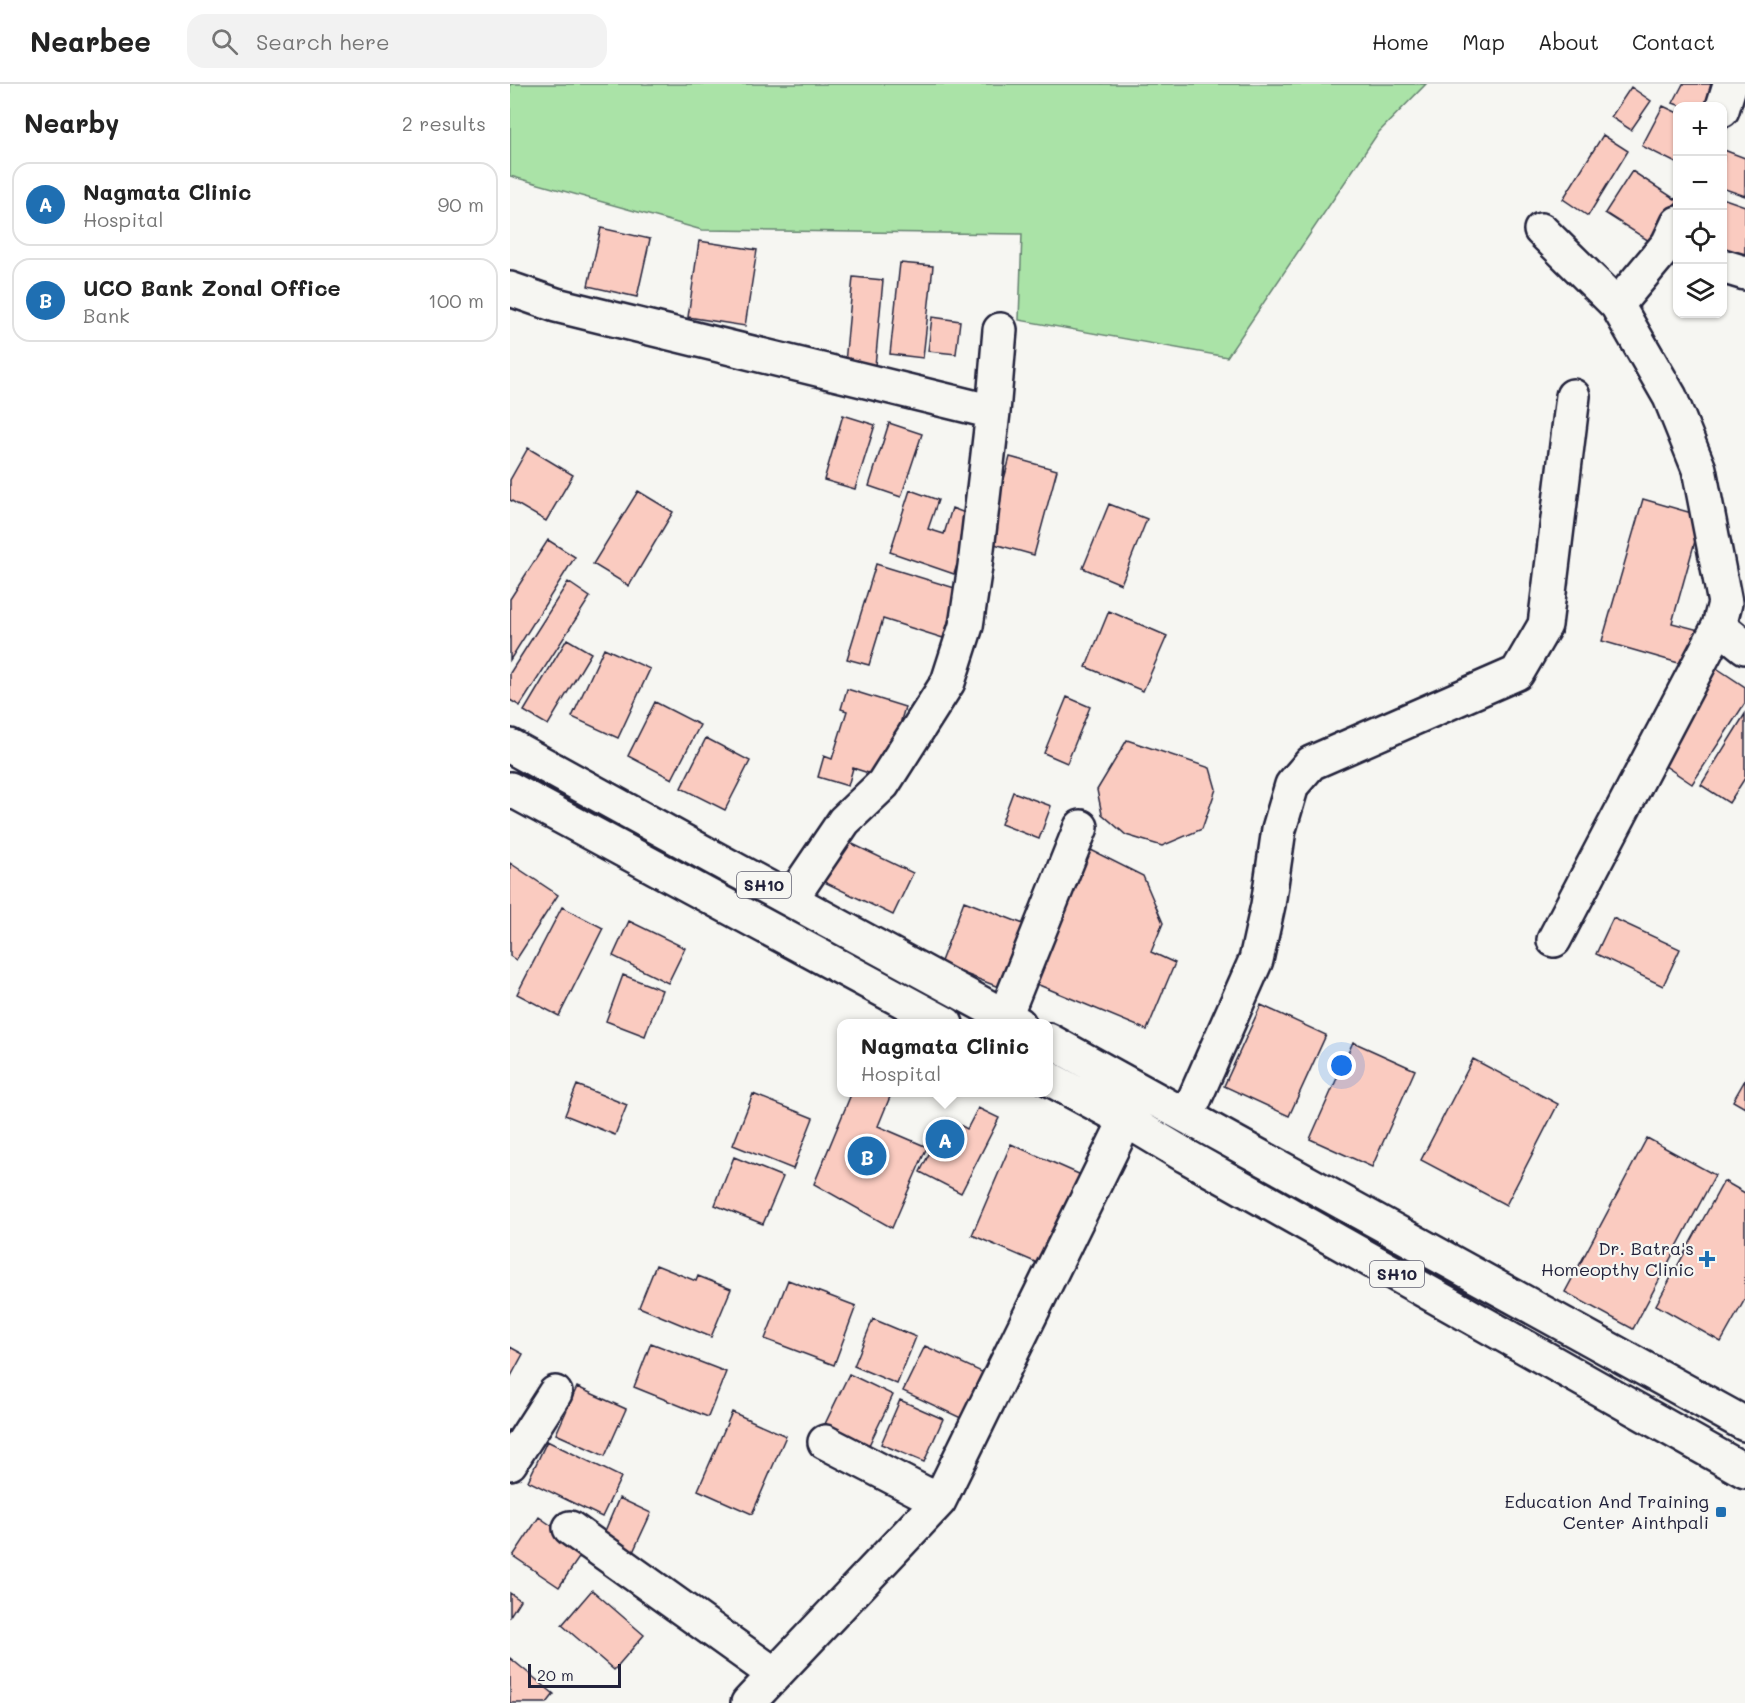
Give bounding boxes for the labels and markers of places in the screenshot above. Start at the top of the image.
pin: A [926,1116,964,1162]
pin: B [848,1134,886,1178]
place label: Dr. Batra's Homeopthy Clinic [1541,1236,1694,1281]
marker: Dr. Batra's Homeopthy Clinic [1698,1250,1716,1268]
place label: Education And Training Center Ainthpali [1505,1489,1709,1534]
marker: Education And Training Center Ainthpali [1714,1505,1728,1519]

